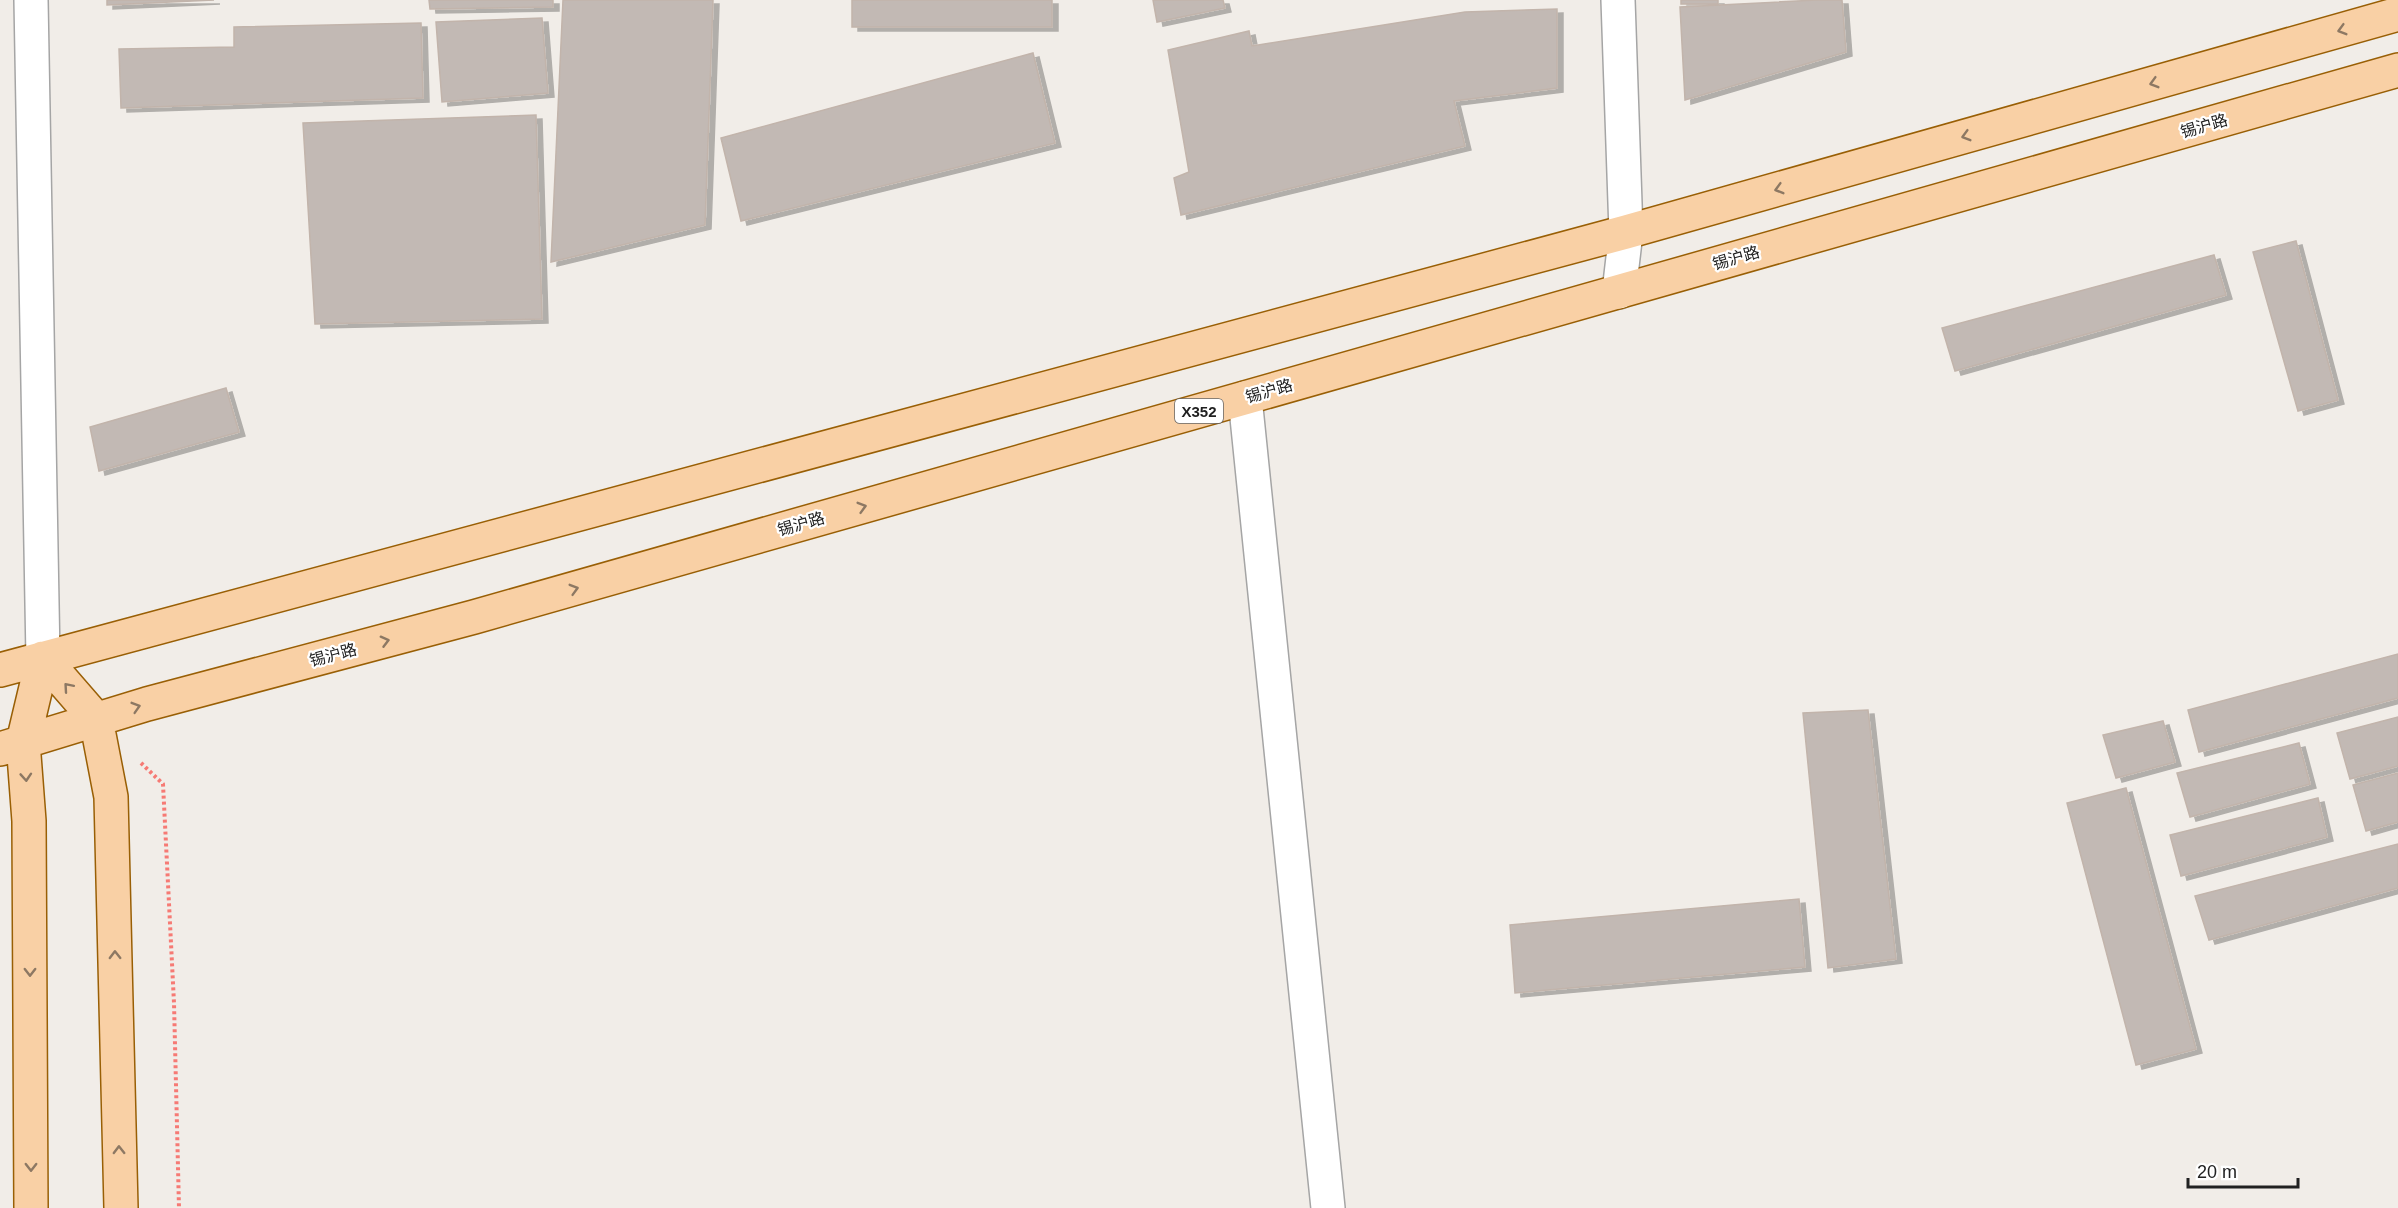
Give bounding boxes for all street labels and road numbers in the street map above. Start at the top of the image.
street label: 锡沪路 [2179,111,2229,141]
street label: 锡沪路 [1711,243,1761,273]
street label: 锡沪路 [1244,376,1294,406]
road number: X352 [1175,399,1223,423]
street label: 锡沪路 [776,509,826,539]
street label: 锡沪路 [308,641,358,669]

